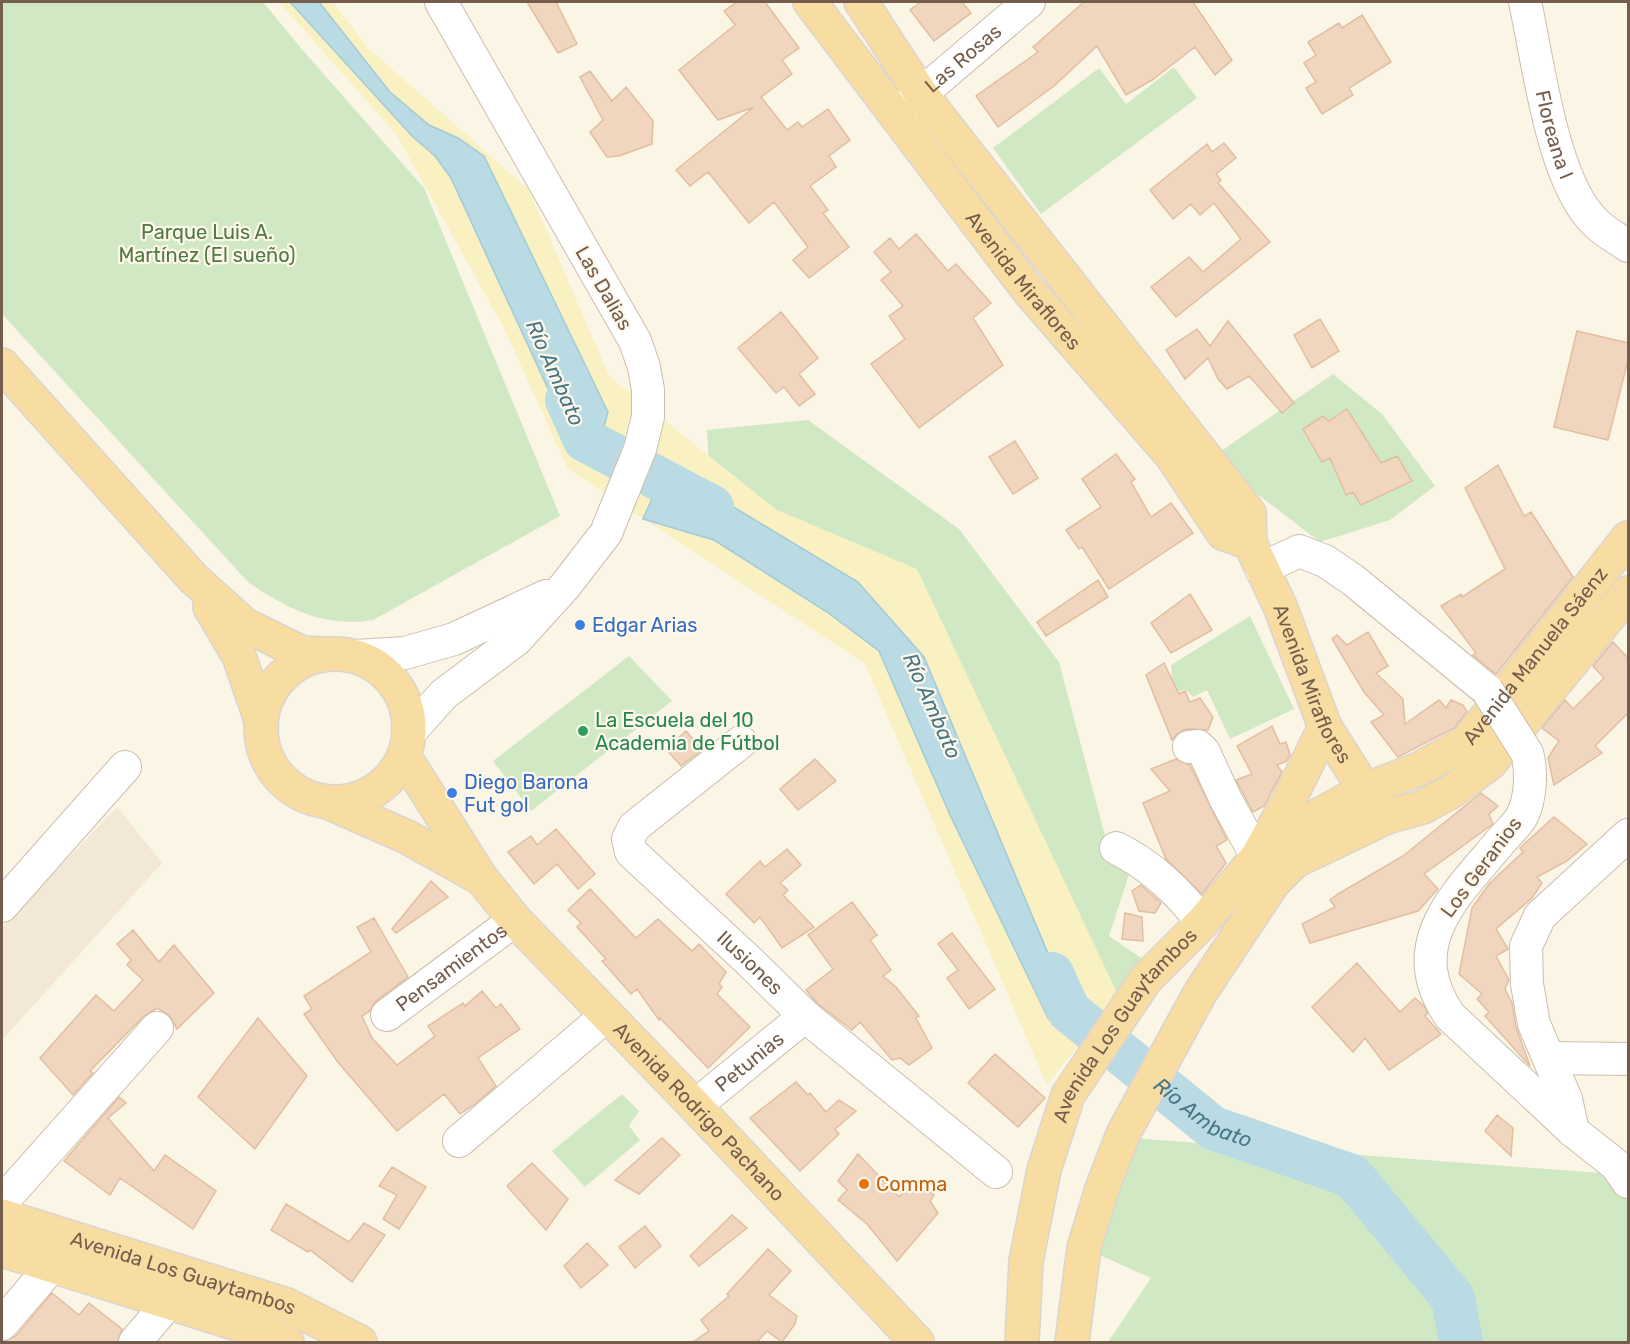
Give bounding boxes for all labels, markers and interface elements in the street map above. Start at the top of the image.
street label: Las Rosas [920,19,1006,98]
street label: Floreana I [1531,88,1579,183]
street label: Avenida Miraflores [961,206,1086,355]
park label: Parque Luis A. Martínez (El sueño) [118,220,296,267]
street label: Las Dalias [570,242,638,334]
water label: Río Ambato [521,316,590,430]
street label: Avenida Manuela Sáenz [1458,562,1613,749]
street label: Avenida Miraflores [1268,601,1357,768]
place label: Edgar Arias [592,613,697,637]
marker: Edgar Arias [573,618,587,632]
water label: Río Ambato [898,649,967,763]
place label: La Escuela del 10 Academia de Fútbol [595,708,780,755]
marker: La Escuela del 10 Academia de Fútbol [576,724,590,738]
place label: Diego Barona Fut gol [464,770,589,817]
marker: Diego Barona Fut gol [445,786,459,800]
street label: Los Geranios [1435,812,1527,922]
street label: Pensamientos [391,918,512,1016]
street label: Avenida Los Guaytambos [1048,923,1202,1125]
street label: Ilusiones [712,926,788,1000]
street label: Avenida Rodrigo Pachano [608,1017,790,1206]
street label: Petunias [710,1026,788,1097]
water label: Río Ambato [1149,1072,1255,1153]
place label: Comma [876,1172,947,1196]
marker: Comma [857,1177,871,1191]
street label: Avenida Los Guaytambos [68,1226,300,1320]

